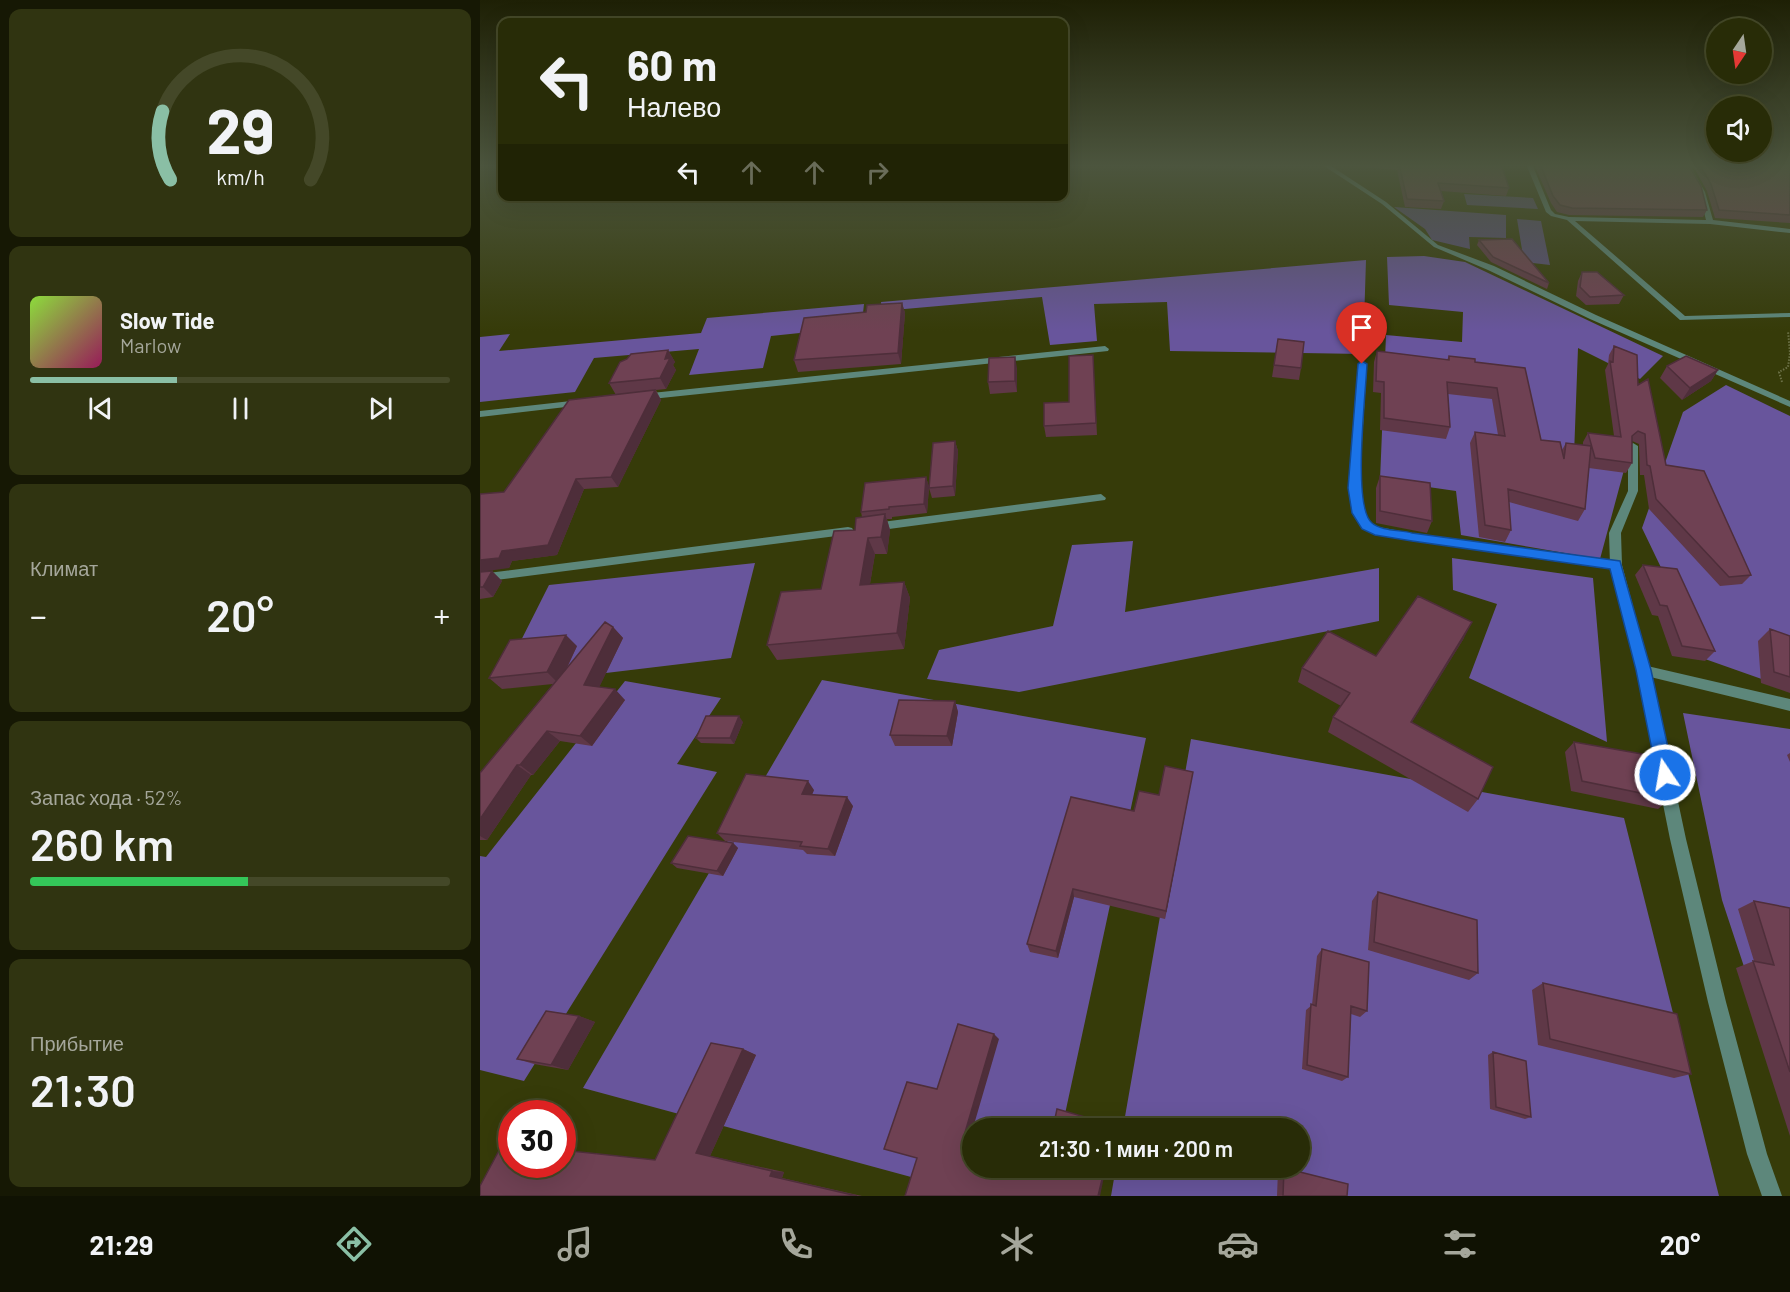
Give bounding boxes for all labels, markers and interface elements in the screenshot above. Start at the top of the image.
north arrow [1706,18,1772,84]
map controls [1706,18,1772,162]
text: 60 m [627,39,717,89]
icon: left [528,42,606,120]
text: Налево [627,90,721,122]
text: 29 [206,92,274,166]
button: sound [1706,96,1772,162]
icon: left [672,156,705,189]
icon: ahead [735,156,768,189]
icon: ahead [798,156,831,189]
icon: right [861,156,894,189]
text: km/h [216,165,264,190]
pin [1336,302,1387,364]
text: Slow Tide [120,307,215,333]
icon: arrive [1345,311,1378,344]
text: Marlow [120,333,181,357]
icon: previous [84,392,117,425]
icon: pause [224,392,257,425]
icon: next [364,392,397,425]
text: Климат [30,556,98,580]
text: 20° [206,587,274,641]
text: − [30,595,47,635]
text: + [434,595,450,635]
position arrow [1633,743,1697,807]
text: Запас хода · 52% [30,785,183,809]
text: 260 km [30,816,174,870]
text: Прибытие [30,1031,124,1055]
text: 21:30 [30,1062,136,1116]
speed limit sign: 30 [498,1100,576,1178]
text: 21:30 · 1 мин · 200 m [1039,1135,1233,1161]
icon: directions [333,1223,375,1265]
icon: music [554,1223,596,1265]
icon: phone [775,1223,817,1265]
icon: climate [996,1223,1038,1265]
icon: car [1217,1223,1259,1265]
icon: filters [1439,1223,1481,1265]
text: 21:29 [90,1228,153,1260]
text: 20° [1660,1228,1700,1260]

